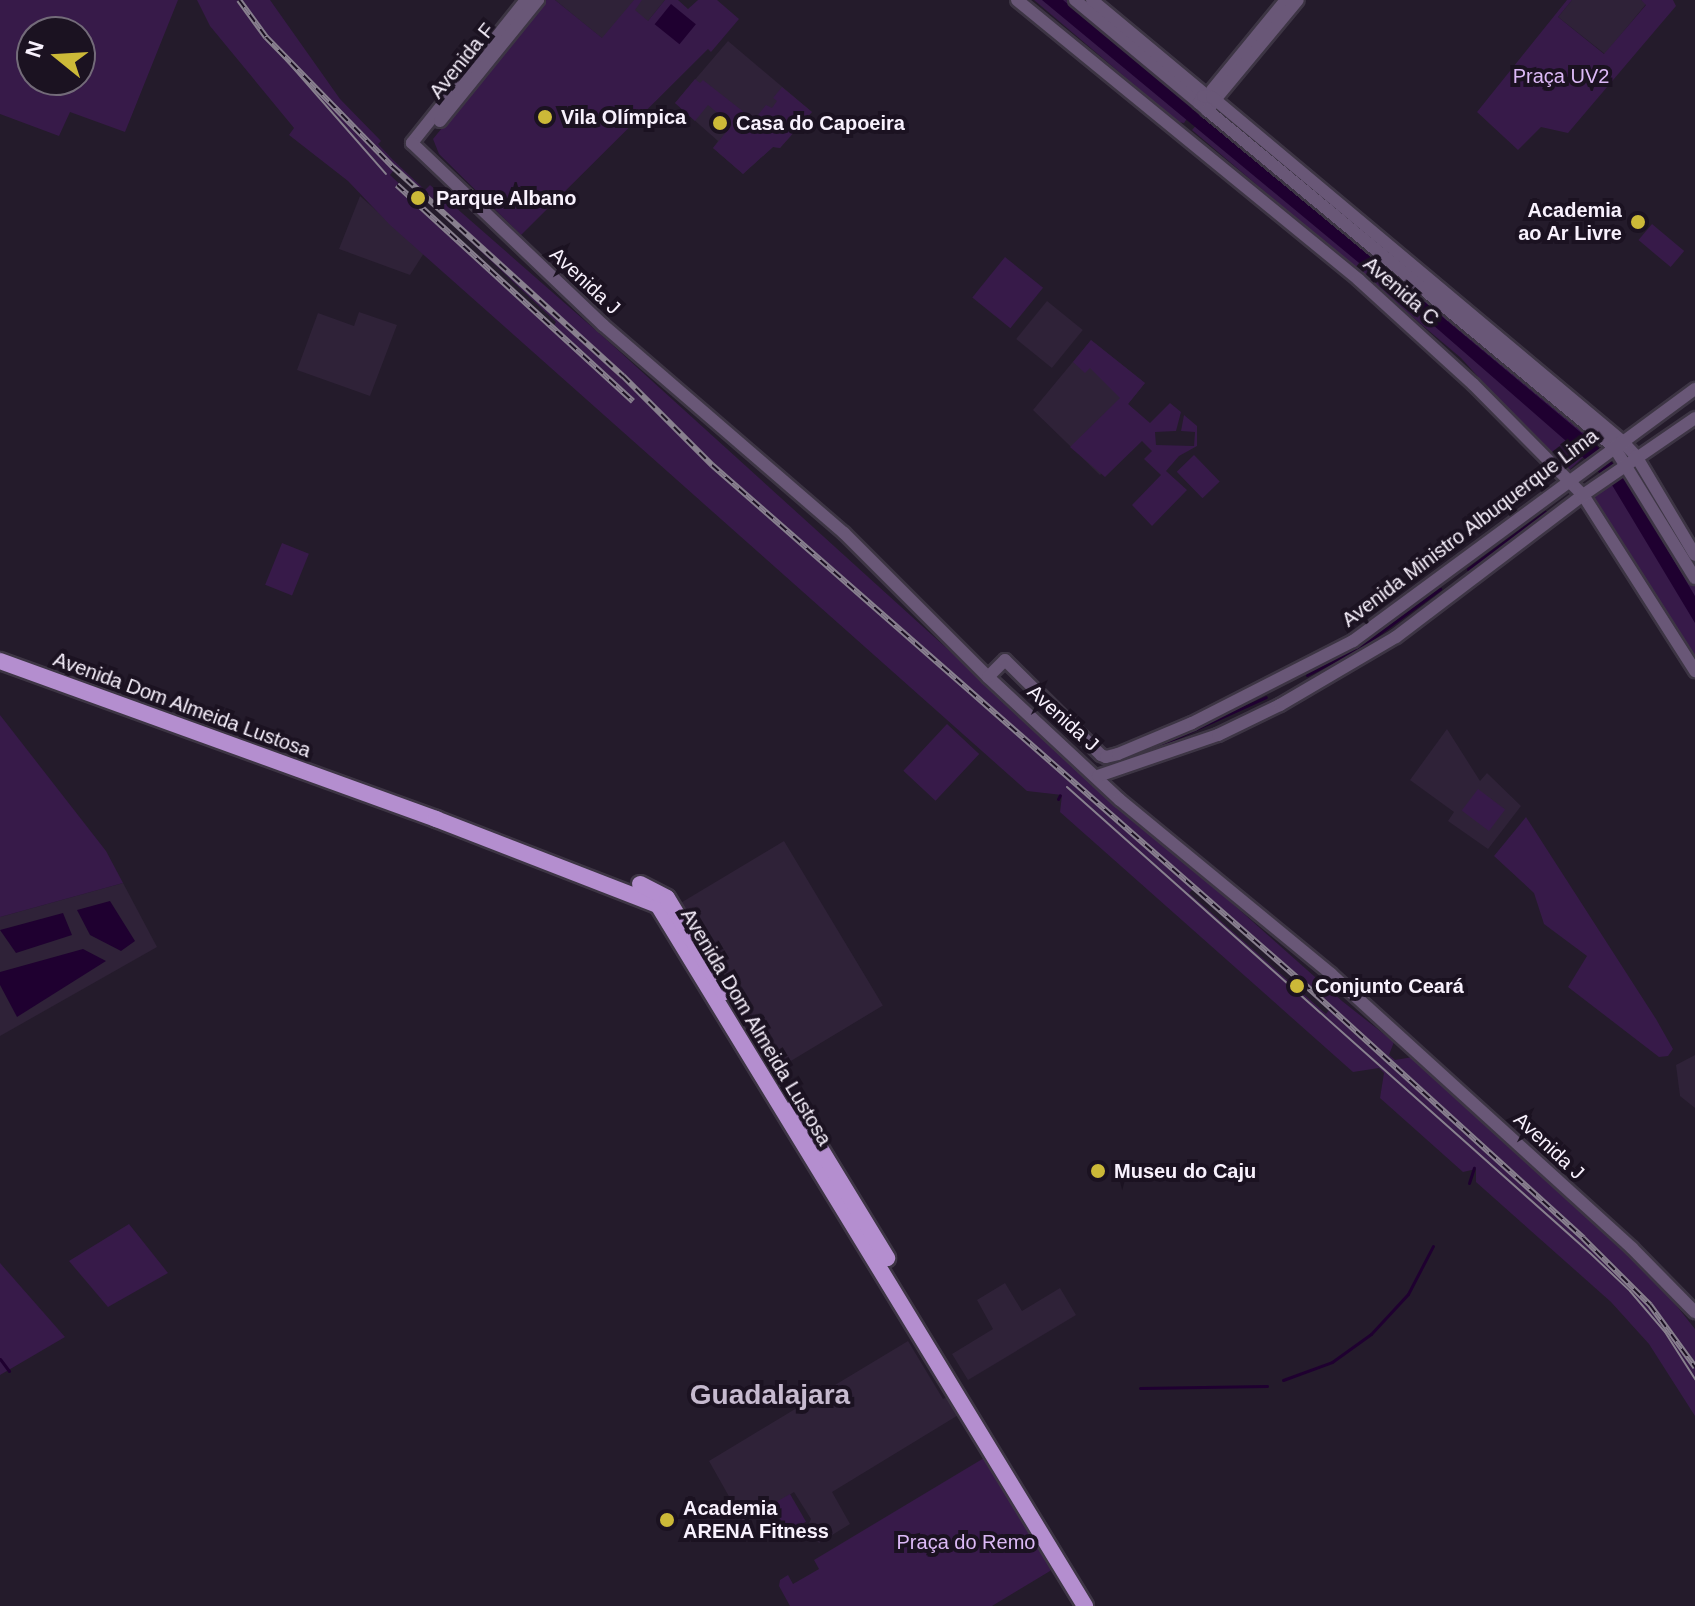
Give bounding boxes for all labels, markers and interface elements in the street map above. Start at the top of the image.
north arrow [16,16,96,96]
street label: Avenida F [424,19,500,103]
text: N [20,38,49,60]
park label: Praça UV2 [1513,64,1609,88]
place label: Vila Olímpica [561,105,686,129]
marker: Vila Olímpica [536,108,554,126]
place label: Casa do Capoeira [736,111,905,135]
marker: Casa do Capoeira [711,114,729,132]
place label: Parque Albano [436,186,577,210]
marker: Parque Albano [407,187,429,209]
place label: Academia ao Ar Livre [1518,198,1622,245]
marker: Academia ao Ar Livre [1629,213,1647,231]
street label: Avenida J [545,242,625,320]
street label: Avenida C [1358,252,1444,330]
street label: Avenida Ministro Albuquerque Lima [1337,424,1603,632]
street label: Avenida Dom Almeida Lustosa [50,647,314,763]
street label: Avenida J [1022,680,1104,756]
street label: Avenida Dom Almeida Lustosa [675,904,837,1150]
place label: Conjunto Ceará [1315,974,1464,998]
marker: Conjunto Ceará [1286,975,1308,997]
street label: Avenida J [1509,1107,1589,1185]
place label: Museu do Caju [1114,1159,1256,1183]
marker: Museu do Caju [1089,1162,1107,1180]
district label: Guadalajara [690,1378,850,1412]
place label: Academia ARENA Fitness [683,1496,830,1543]
marker: Academia ARENA Fitness [658,1511,676,1529]
park label: Praça do Remo [897,1530,1035,1554]

